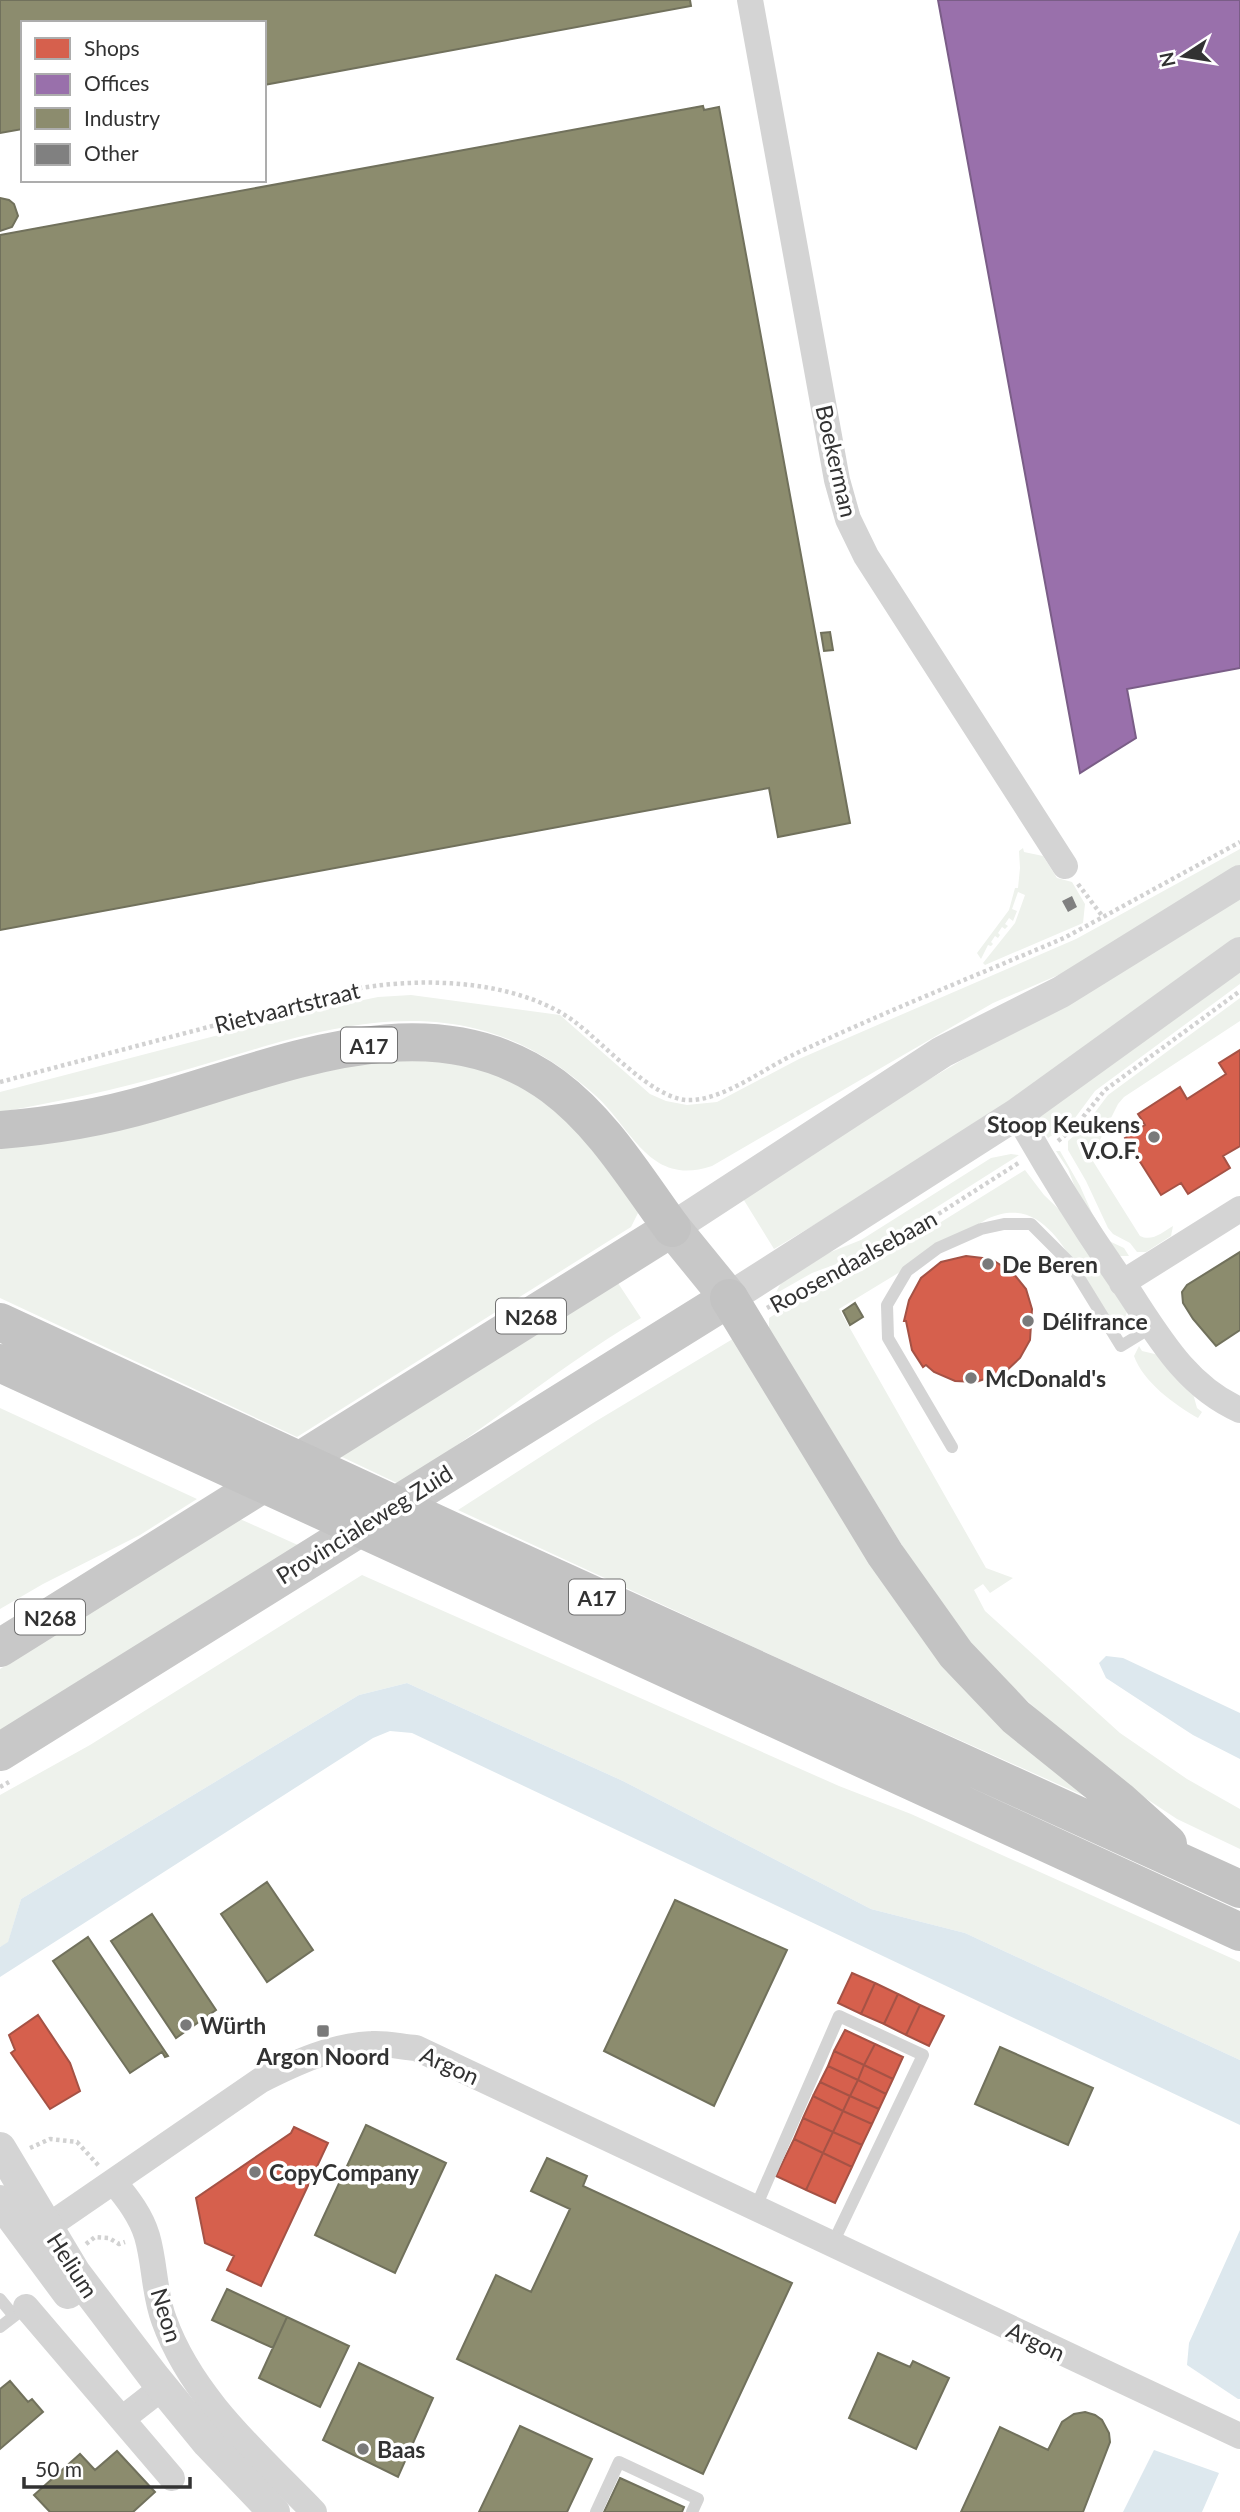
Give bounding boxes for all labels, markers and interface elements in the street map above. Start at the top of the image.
legend [21,21,266,182]
north arrow [1149,21,1219,91]
text: Shops [84,35,140,60]
text: N [1154,50,1180,69]
text: Offices [84,70,149,95]
text: Industry [84,105,160,130]
text: Other [84,140,139,165]
street label: Boekerman [810,402,864,520]
street label: Rietvaartstraat [212,975,363,1039]
road number: A17 [341,1028,397,1062]
place label: Stoop Keukens V.O.F. [987,1110,1140,1164]
marker: Stoop Keukens V.O.F. [1146,1129,1162,1145]
street label: Roosendaalsebaan [765,1204,941,1318]
place label: De Beren [1002,1250,1098,1278]
marker: De Beren [980,1256,996,1272]
road number: N268 [496,1298,566,1334]
place label: Délifrance [1042,1307,1148,1335]
marker: Délifrance [1020,1313,1036,1329]
place label: McDonald's [985,1364,1106,1392]
marker: McDonald's [963,1370,979,1386]
street label: Provincialeweg Zuid [271,1459,457,1589]
road number: A17 [569,1580,625,1614]
road number: N268 [15,1600,85,1634]
place label: Würth [200,2011,266,2039]
marker: Würth [178,2017,194,2033]
marker: Argon Noord [315,2023,331,2039]
street label: Argon [416,2040,484,2090]
place label: Argon Noord [255,2042,390,2070]
place label: CopyCompany [269,2158,420,2186]
marker: CopyCompany [247,2164,263,2180]
street label: Helium [42,2227,104,2303]
street label: Neon [146,2284,188,2346]
street label: Argon [1002,2315,1070,2367]
place label: Baas [377,2435,425,2463]
marker: Baas [355,2441,371,2457]
scale bar [24,2446,191,2490]
text: 50 m [35,2456,82,2481]

